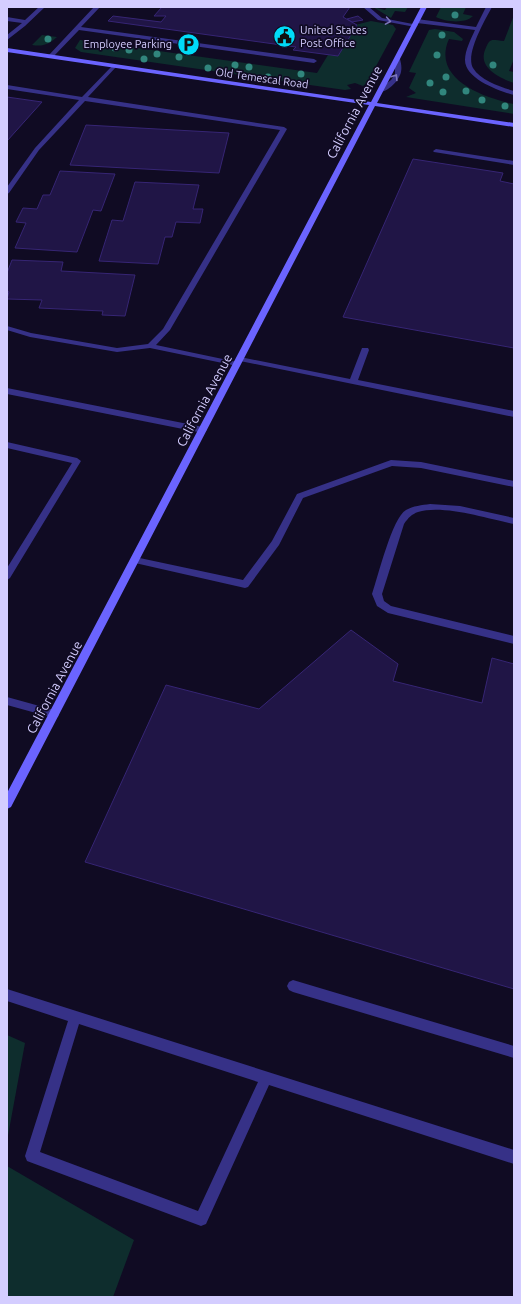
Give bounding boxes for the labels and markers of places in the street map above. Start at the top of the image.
public building icon: United States Post Office [271,23,297,49]
place label: United States Post Office [300,24,367,49]
parking icon: Employee Parking [175,31,201,57]
place label: Employee Parking [84,38,172,50]

